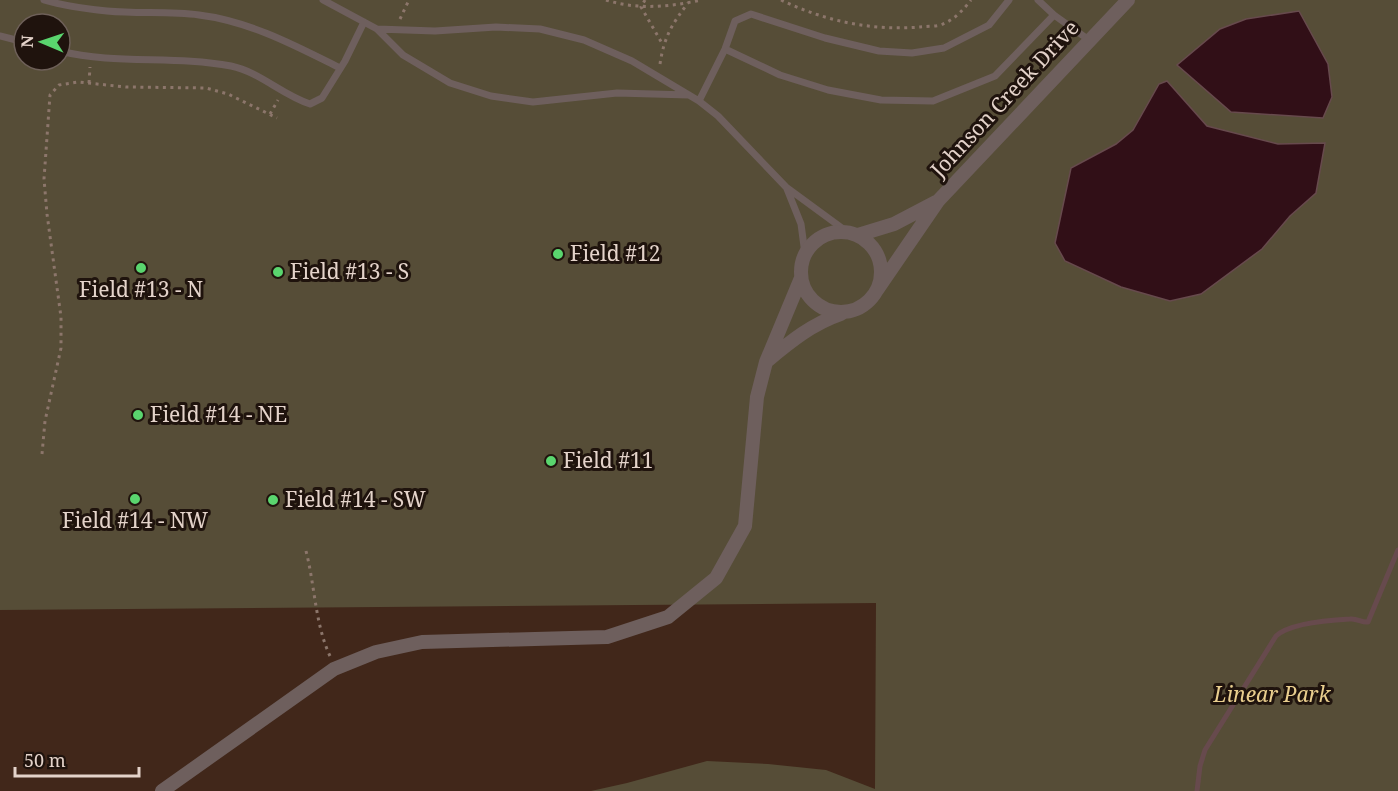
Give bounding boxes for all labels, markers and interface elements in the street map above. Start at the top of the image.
north arrow [12,12,72,72]
street label: Johnson Creek Drive [923,14,1085,184]
text: N [16,34,38,48]
place label: Field #12 [570,239,660,267]
marker: Field #12 [551,247,565,261]
place label: Field #13 - S [290,257,409,285]
marker: Field #13 - N [134,261,148,275]
marker: Field #13 - S [271,265,285,279]
place label: Field #13 - N [79,275,203,303]
place label: Field #14 - NE [150,400,287,428]
marker: Field #14 - NE [131,408,145,422]
place label: Field #11 [563,446,653,474]
marker: Field #11 [544,454,558,468]
place label: Field #14 - SW [285,485,426,513]
marker: Field #14 - NW [128,492,142,506]
marker: Field #14 - SW [266,493,280,507]
place label: Field #14 - NW [62,506,208,534]
park label: Linear Park [1213,680,1331,708]
scale bar [15,740,140,778]
text: 50 m [24,748,66,772]

